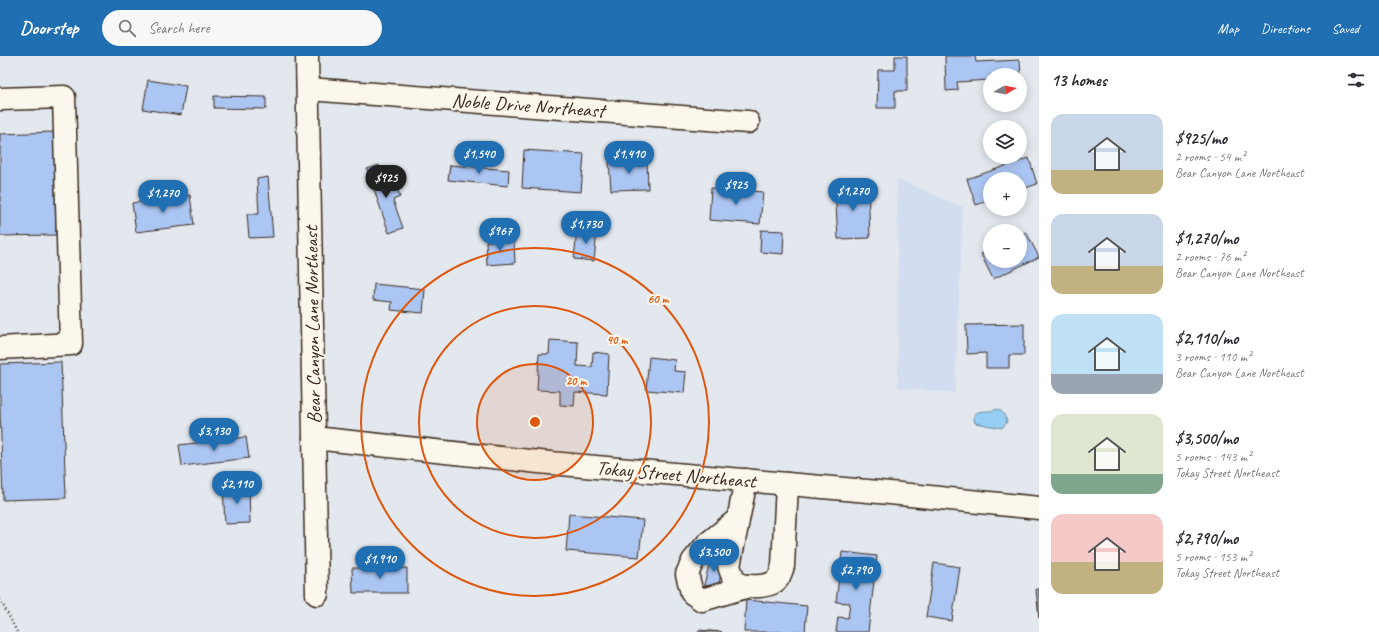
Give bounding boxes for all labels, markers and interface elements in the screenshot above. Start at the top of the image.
search box [102,10,382,46]
text: Doorstep [20,16,78,40]
icon: search [116,17,138,39]
text: Search here [148,19,210,38]
text: Map [1218,20,1239,37]
text: Directions [1261,20,1310,37]
text: Saved [1332,20,1359,37]
north arrow [983,68,1027,112]
map controls [983,68,1027,268]
icon: filters [1345,69,1367,91]
text: 13 homes [1051,70,1107,91]
street label: Noble Drive Northeast [451,88,609,124]
button: layers [983,120,1027,164]
text: $925/mo [1175,128,1227,149]
icon: home [1083,130,1131,178]
pin: $1,540 [446,141,512,175]
pin: $1,410 [596,141,662,175]
text: $1,540 [463,146,495,162]
text: $1,410 [613,146,645,162]
text: 2 rooms · 54 m² [1175,149,1245,165]
pin: $925 [362,165,410,199]
text: Bear Canyon Lane Northeast [1175,165,1304,181]
text: $925 [374,170,398,186]
pin: $925 [712,172,760,206]
button: + [983,172,1027,216]
text: $925 [724,177,748,193]
pin: $1,270 [820,178,886,212]
pin: $1,270 [130,180,196,214]
text: $1,270 [837,183,869,199]
text: $1,270 [147,185,179,201]
pin: $1,730 [553,211,619,245]
text: $1,730 [570,216,602,232]
pin: $967 [476,218,524,252]
text: $967 [488,223,512,239]
street label: Bear Canyon Lane Northeast [298,224,327,424]
button: − [983,224,1027,268]
text: $1,270/mo [1175,228,1238,249]
icon: home [1083,230,1131,278]
text: 2 rooms · 76 m² [1175,249,1245,265]
text: Bear Canyon Lane Northeast [1175,265,1304,281]
text: 60 m [648,291,670,307]
text: $2,110/mo [1175,328,1238,349]
icon: home [1083,330,1131,378]
text: 40 m [607,332,628,348]
text: 3 rooms · 110 m² [1175,349,1251,365]
text: Bear Canyon Lane Northeast [1175,365,1304,381]
text: 20 m [566,373,587,389]
centre of rings [528,415,542,429]
pin: $3,130 [181,418,247,452]
text: $3,130 [198,423,230,439]
text: $3,500/mo [1175,428,1238,449]
icon: home [1083,430,1131,478]
text: 5 rooms · 143 m² [1175,449,1251,465]
street label: Tokay Street Northeast [595,455,759,494]
text: Tokay Street Northeast [1175,465,1279,481]
pin: $2,110 [204,471,270,505]
text: $2,110 [221,476,253,492]
text: $2,790/mo [1175,528,1238,549]
icon: home [1083,530,1131,578]
pin: $3,500 [681,539,747,573]
text: $3,500 [698,544,730,560]
pin: $1,910 [347,546,413,580]
text: 5 rooms · 153 m² [1175,549,1251,565]
text: $1,910 [364,551,396,567]
pin: $2,790 [823,557,889,591]
text: $2,790 [840,562,872,578]
text: Tokay Street Northeast [1175,565,1279,581]

